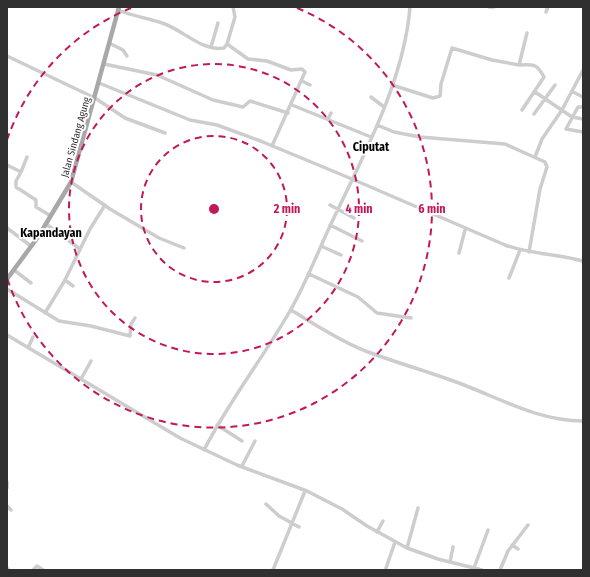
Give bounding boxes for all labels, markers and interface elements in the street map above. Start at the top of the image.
street label: Jalan Sindang Agung [59,95,93,179]
district label: Ciputat [353,140,390,154]
centre of rings [207,202,221,216]
text: 2 min [273,202,300,216]
text: 4 min [345,202,373,216]
text: 6 min [418,202,446,216]
district label: Kapandayan [20,226,82,240]

